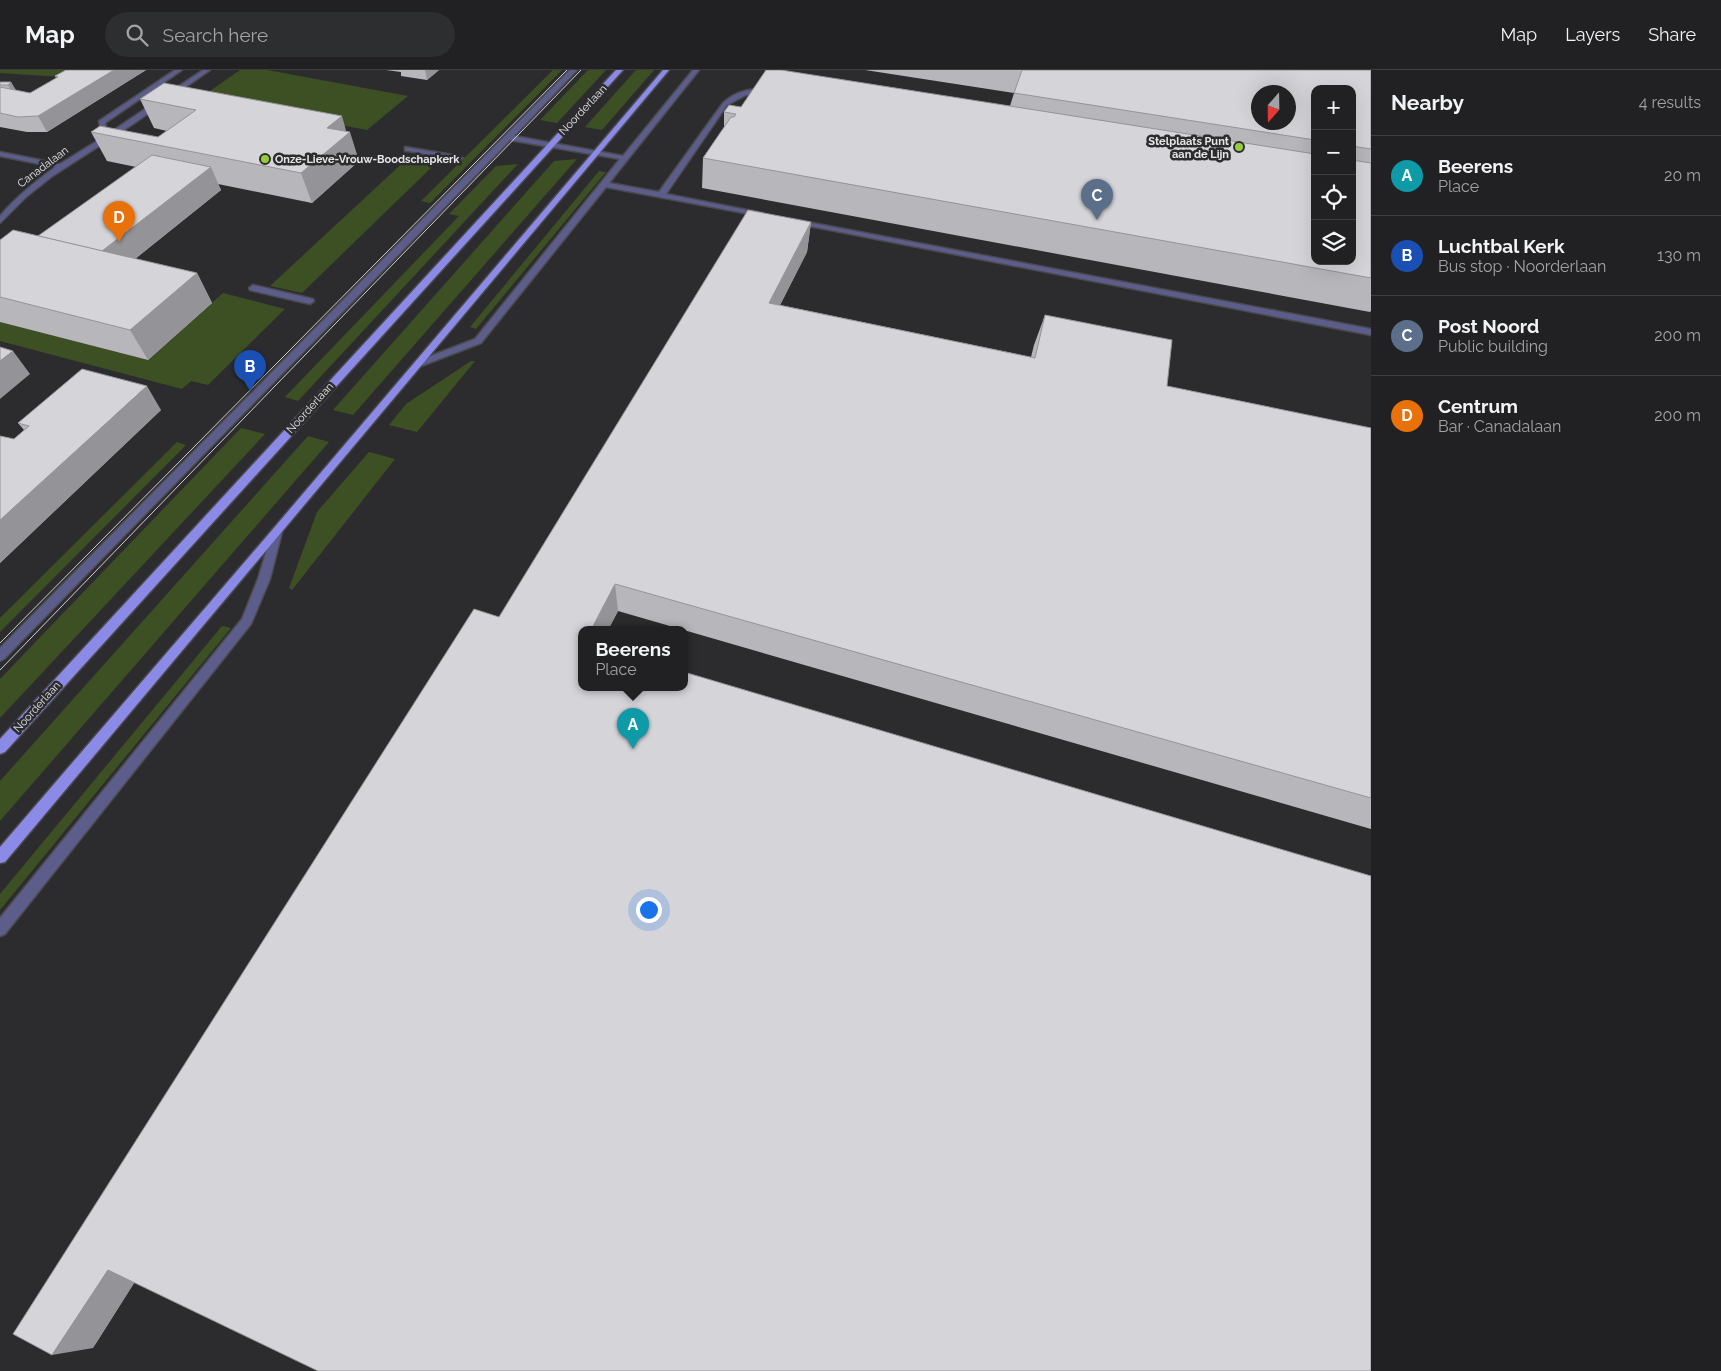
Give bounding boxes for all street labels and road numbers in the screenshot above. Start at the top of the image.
street label: Noorderlaan [557,82,609,138]
street label: Canadalaan [15,144,71,190]
street label: Noorderlaan [284,380,336,436]
street label: Noorderlaan [11,679,63,735]

